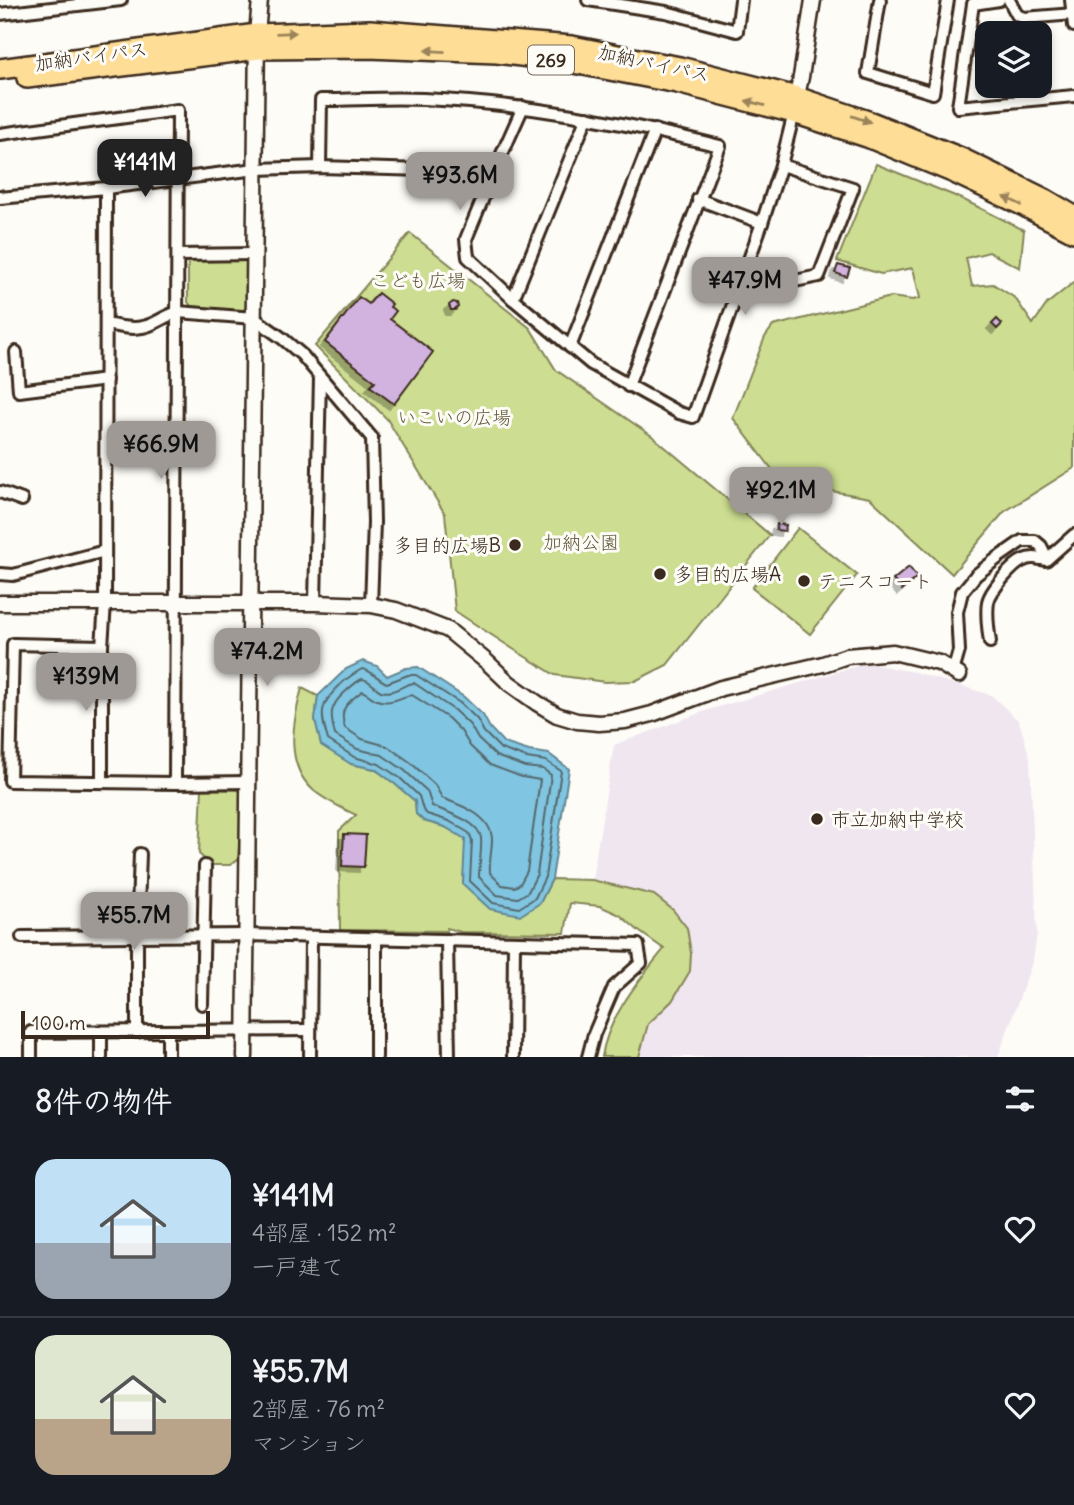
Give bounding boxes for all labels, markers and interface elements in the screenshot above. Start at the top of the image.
map controls [975,21,1052,98]
button: layers [975,21,1052,98]
one-way arrow [276,28,298,39]
street label: 加納バイパス [33,36,149,76]
street label: 加納バイパス [596,39,712,87]
one-way arrow [424,45,446,56]
road number: 269 [528,46,574,74]
one-way arrow [744,97,766,108]
one-way arrow [851,114,872,125]
pin: ¥141M [96,140,194,199]
text: ¥141M [113,147,177,176]
pin: ¥93.6M [403,152,517,212]
text: ¥93.6M [422,160,498,189]
one-way arrow [1003,195,1023,207]
pin: ¥47.9M [688,258,802,317]
text: ¥47.9M [708,265,782,294]
park label: こども広場 [370,268,466,292]
park label: いこいの広場 [397,405,511,429]
pin: ¥66.9M [104,421,218,481]
text: ¥66.9M [123,429,199,458]
pin: ¥92.1M [724,468,838,527]
text: ¥92.1M [746,475,816,504]
park label: 加納公園 [543,530,619,554]
place label: 多目的広場B [394,533,501,557]
marker: 多目的広場B [507,537,523,553]
place label: 多目的広場A [674,562,781,586]
marker: 多目的広場A [652,566,668,582]
place label: テニスコート [818,569,932,593]
marker: テニスコート [796,573,812,589]
pin: ¥74.2M [210,628,324,688]
text: ¥74.2M [230,636,304,665]
pin: ¥139M [37,654,135,713]
text: ¥139M [52,661,120,690]
place label: 市立加納中学校 [831,807,964,831]
marker: 市立加納中学校 [809,811,825,827]
pin: ¥55.7M [77,892,191,952]
text: ¥55.7M [97,900,171,929]
scale bar [21,1008,210,1040]
text: 100 m [32,1011,86,1035]
icon: filters [1001,1080,1039,1118]
text: 8件の物件 [35,1082,172,1120]
text: ¥141M [252,1176,335,1214]
icon: home [91,1187,175,1271]
icon: heart [1001,1210,1039,1248]
text: 4部屋 · 152 m² [252,1218,397,1247]
text: 一戸建て [252,1252,344,1281]
text: ¥55.7M [252,1352,349,1390]
icon: home [91,1363,175,1447]
icon: heart [1001,1386,1039,1424]
text: 2部屋 · 76 m² [252,1394,385,1423]
text: マンション [252,1428,366,1457]

